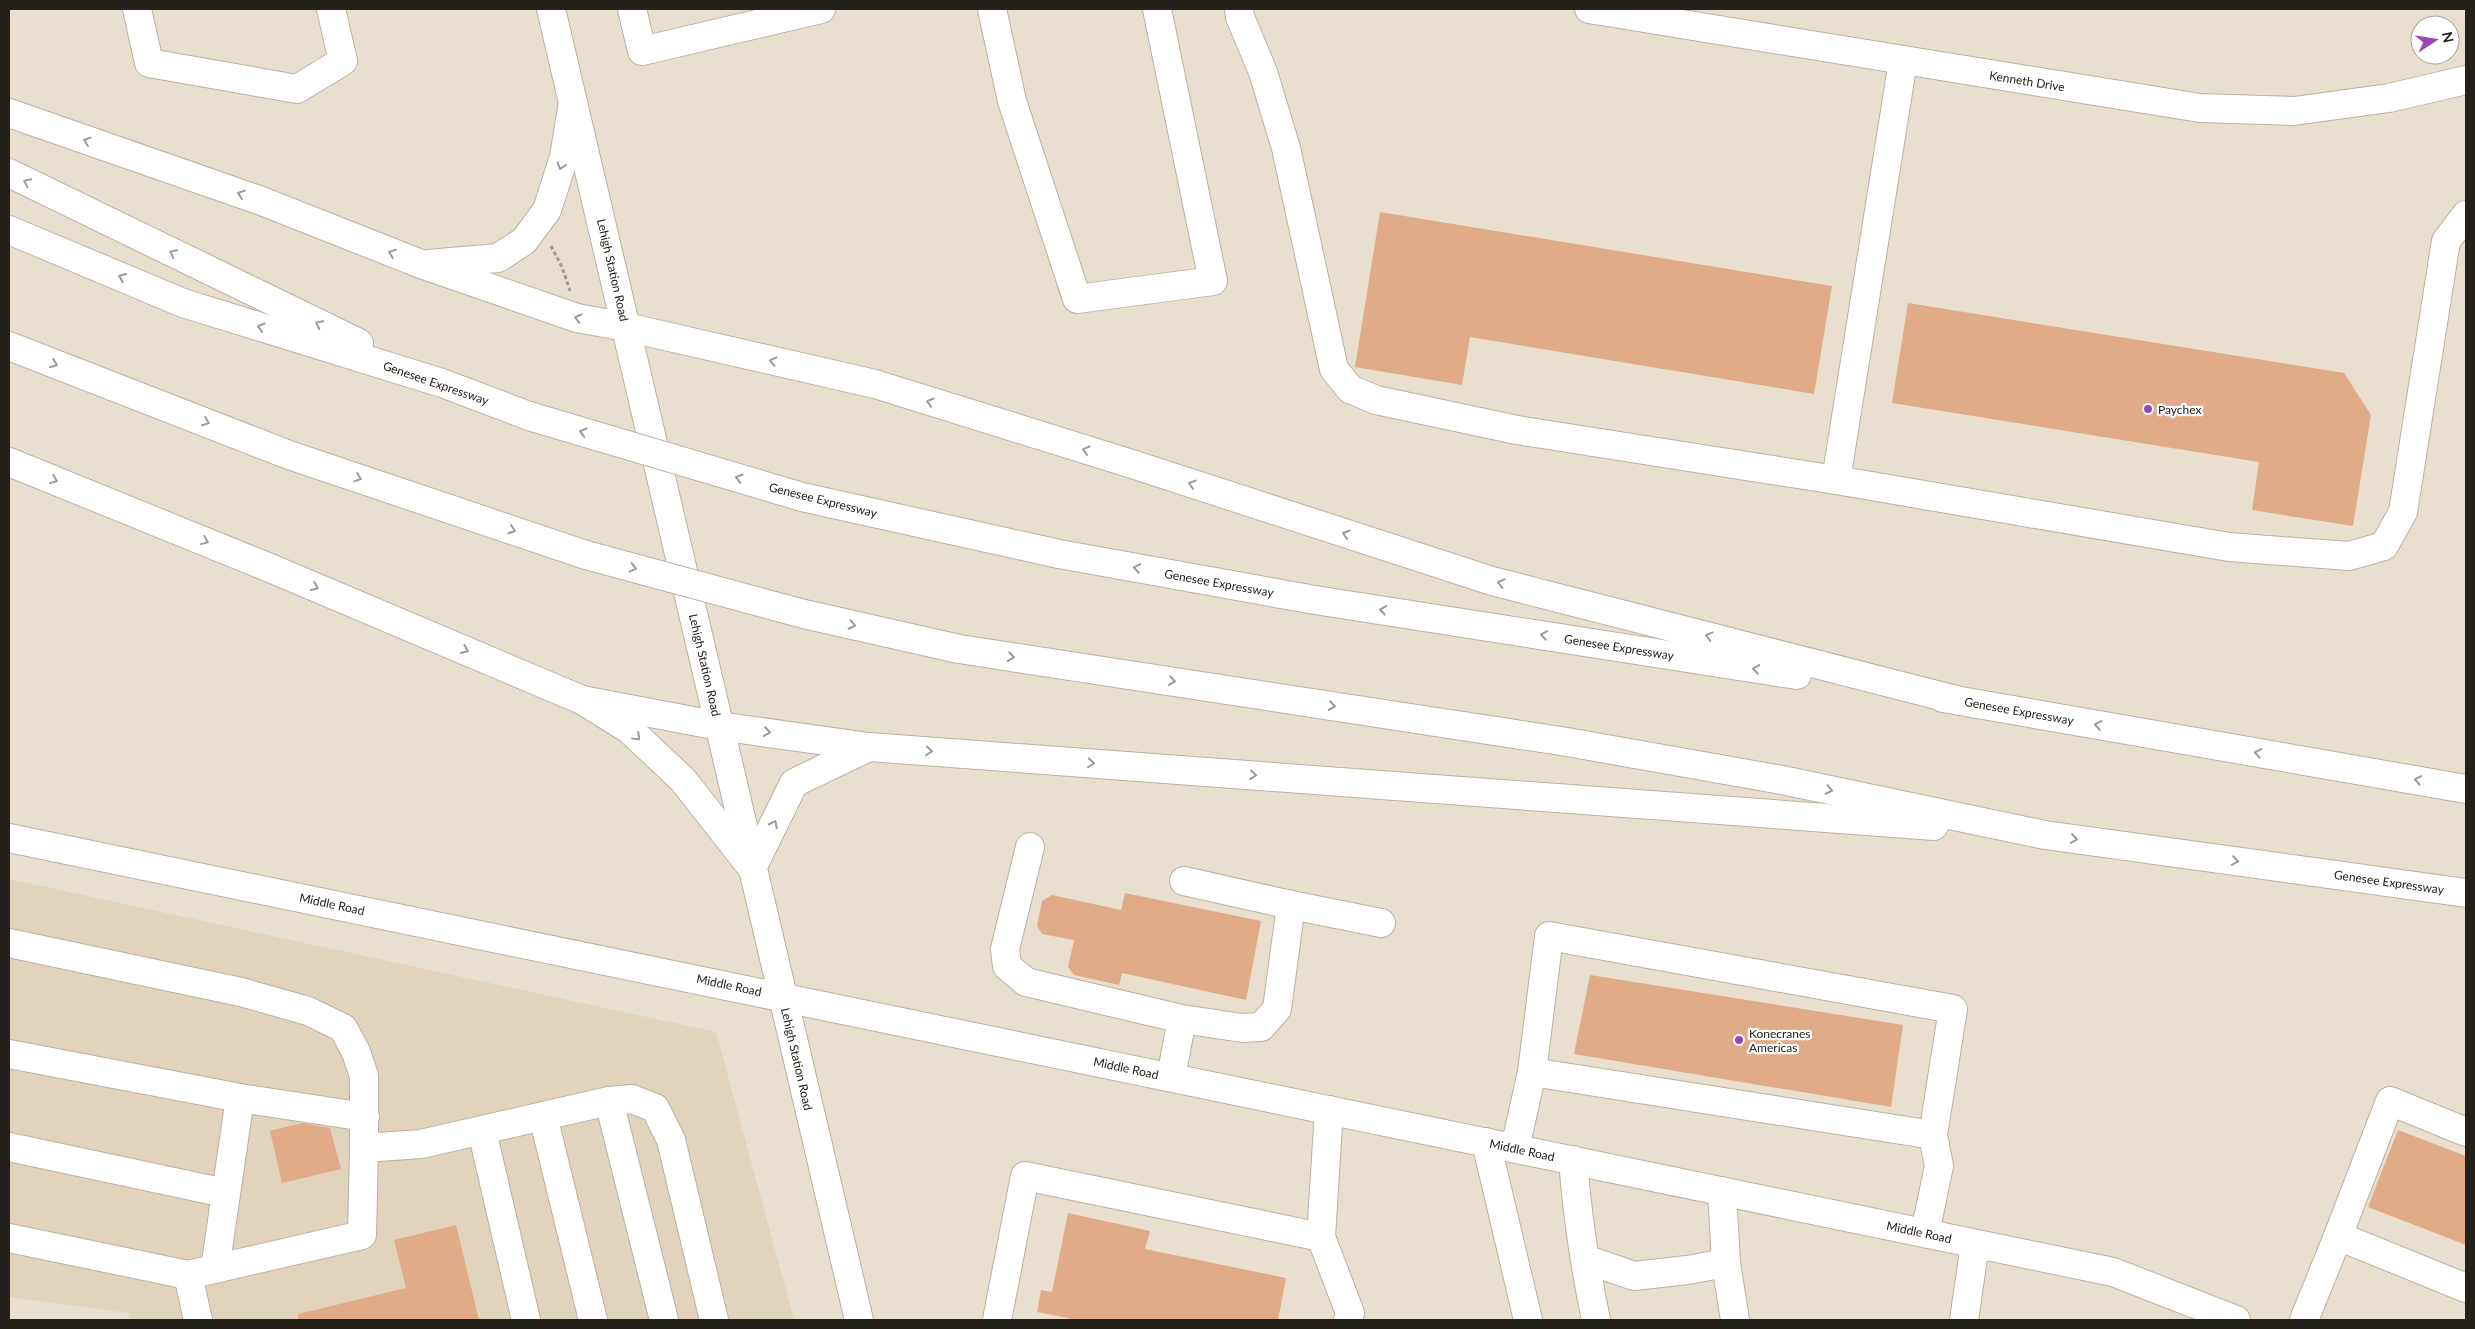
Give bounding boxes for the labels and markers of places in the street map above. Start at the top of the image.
place label: Paychex [2158,402,2202,417]
marker: Paychex [2142,403,2154,415]
place label: Konecranes Americas [1749,1026,1811,1055]
marker: Konecranes Americas [1733,1034,1745,1046]

